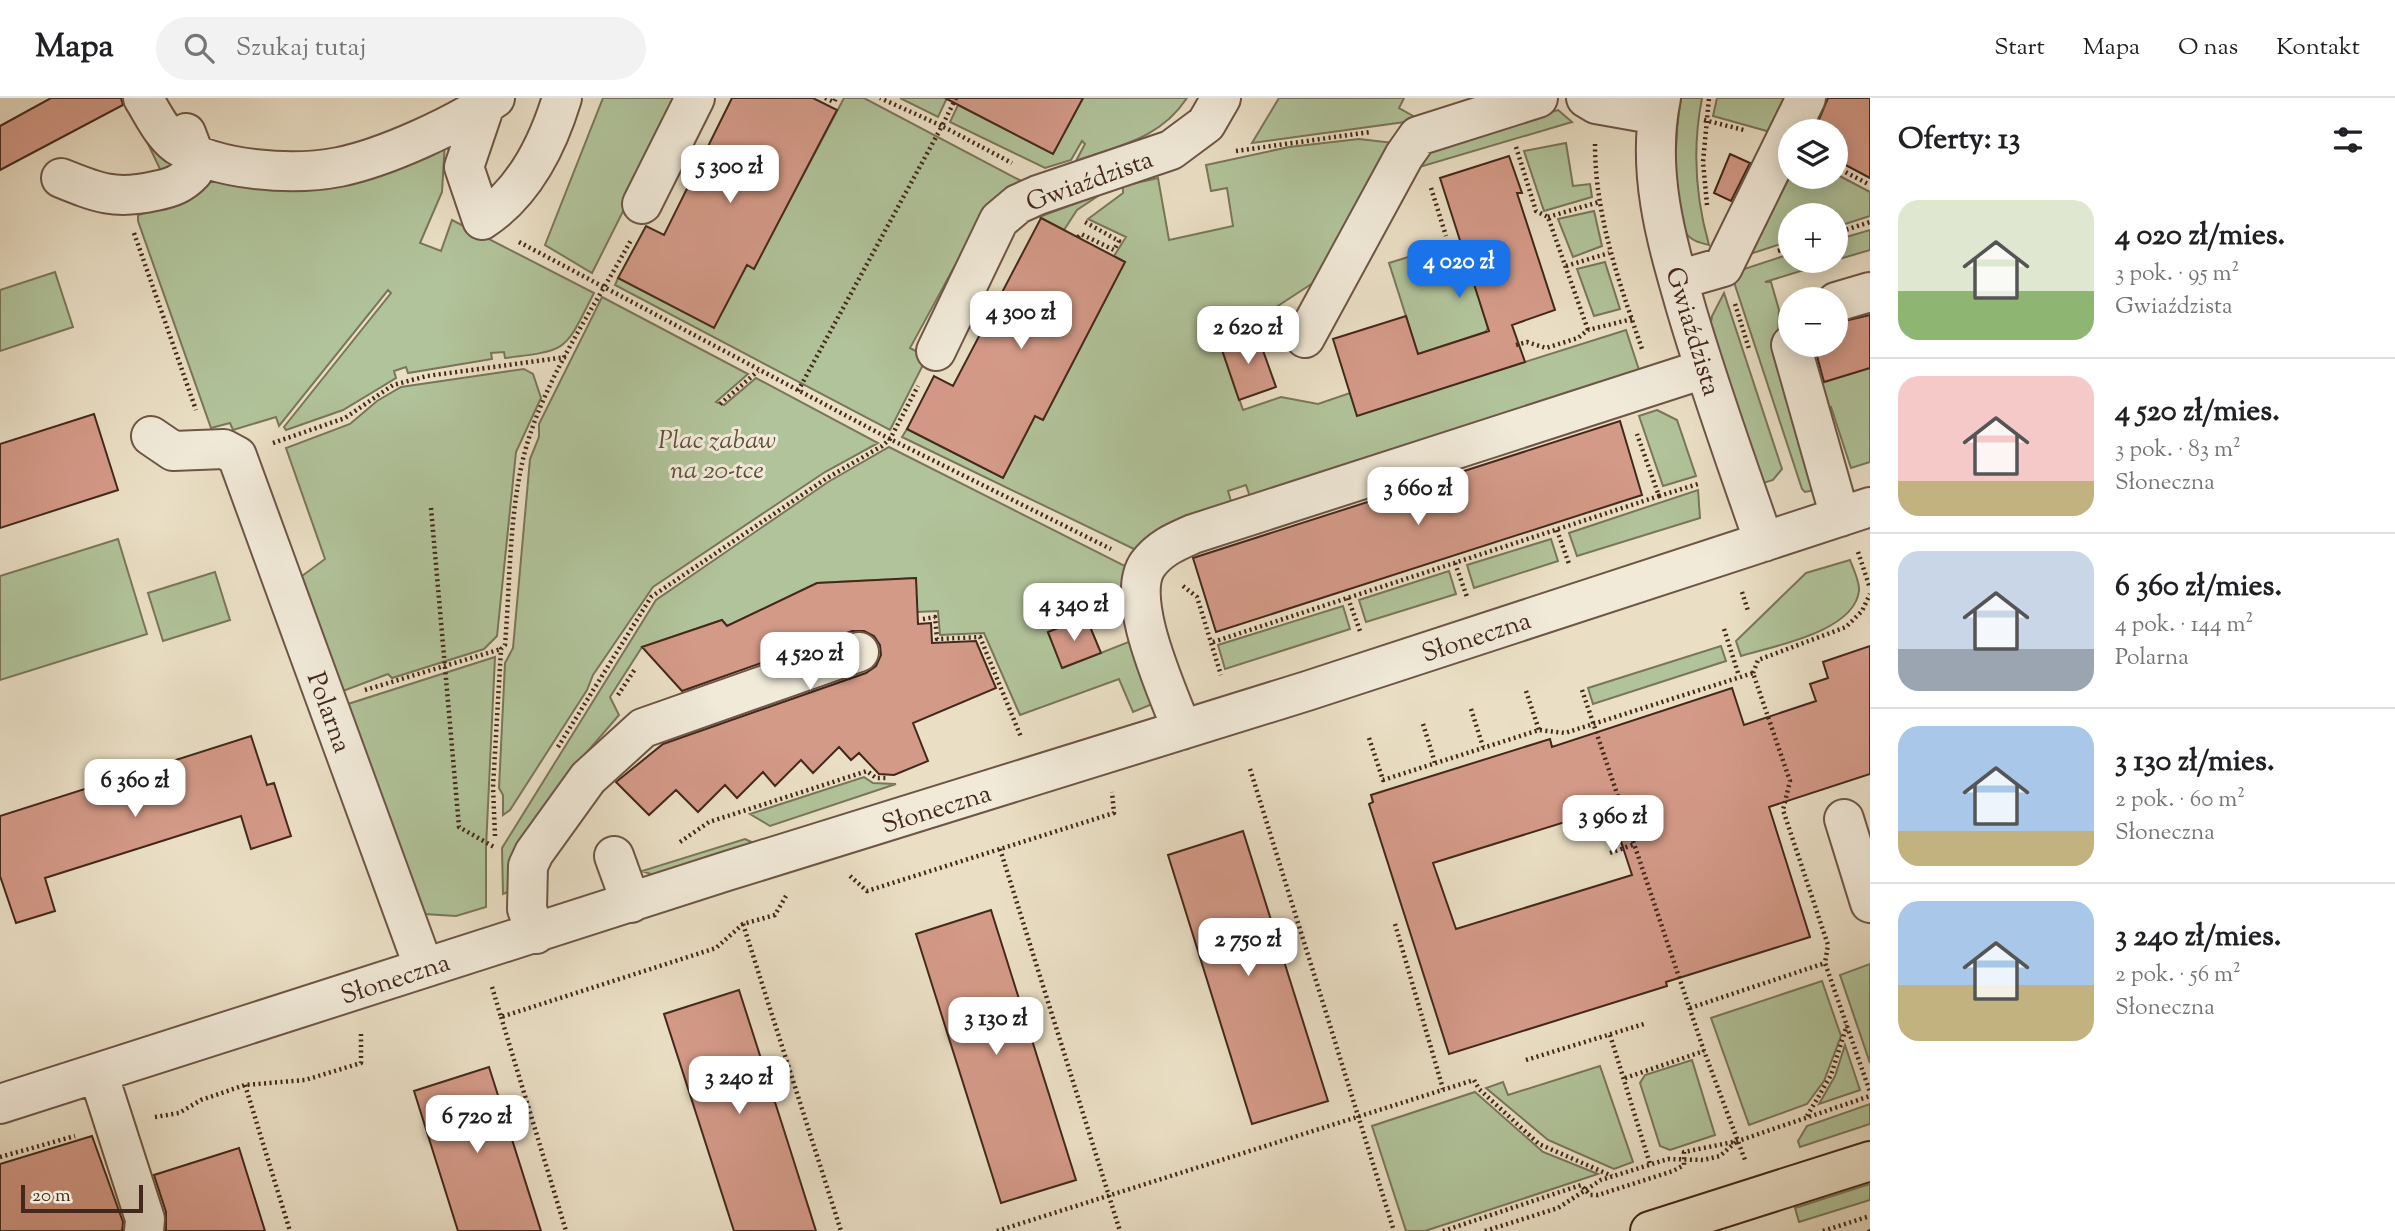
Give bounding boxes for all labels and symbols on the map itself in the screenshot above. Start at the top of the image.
street label: Gwiaździsta [1021,142,1159,222]
pin: 5 300 zł [658,146,802,205]
pin: 4 020 zł [1387,240,1531,300]
street label: Gwiaździsta [1654,263,1729,401]
pin: 4 300 zł [949,292,1093,351]
pin: 2 620 zł [1176,306,1320,366]
park label: Plac zabaw na 20-tce [658,423,776,490]
pin: 3 660 zł [1346,468,1490,527]
pin: 4 340 zł [1002,584,1146,643]
street label: Słoneczna [1417,603,1536,673]
pin: 4 520 zł [738,632,882,692]
street label: Polarna [296,667,359,758]
pin: 6 360 zł [63,760,207,819]
street label: Słoneczna [877,776,996,845]
pin: 3 960 zł [1541,796,1685,855]
pin: 2 750 zł [1176,918,1320,978]
street label: Słoneczna [336,945,455,1015]
pin: 3 130 zł [924,998,1068,1057]
pin: 3 240 zł [667,1056,811,1116]
pin: 6 720 zł [405,1096,549,1155]
scale bar [21,1182,144,1214]

